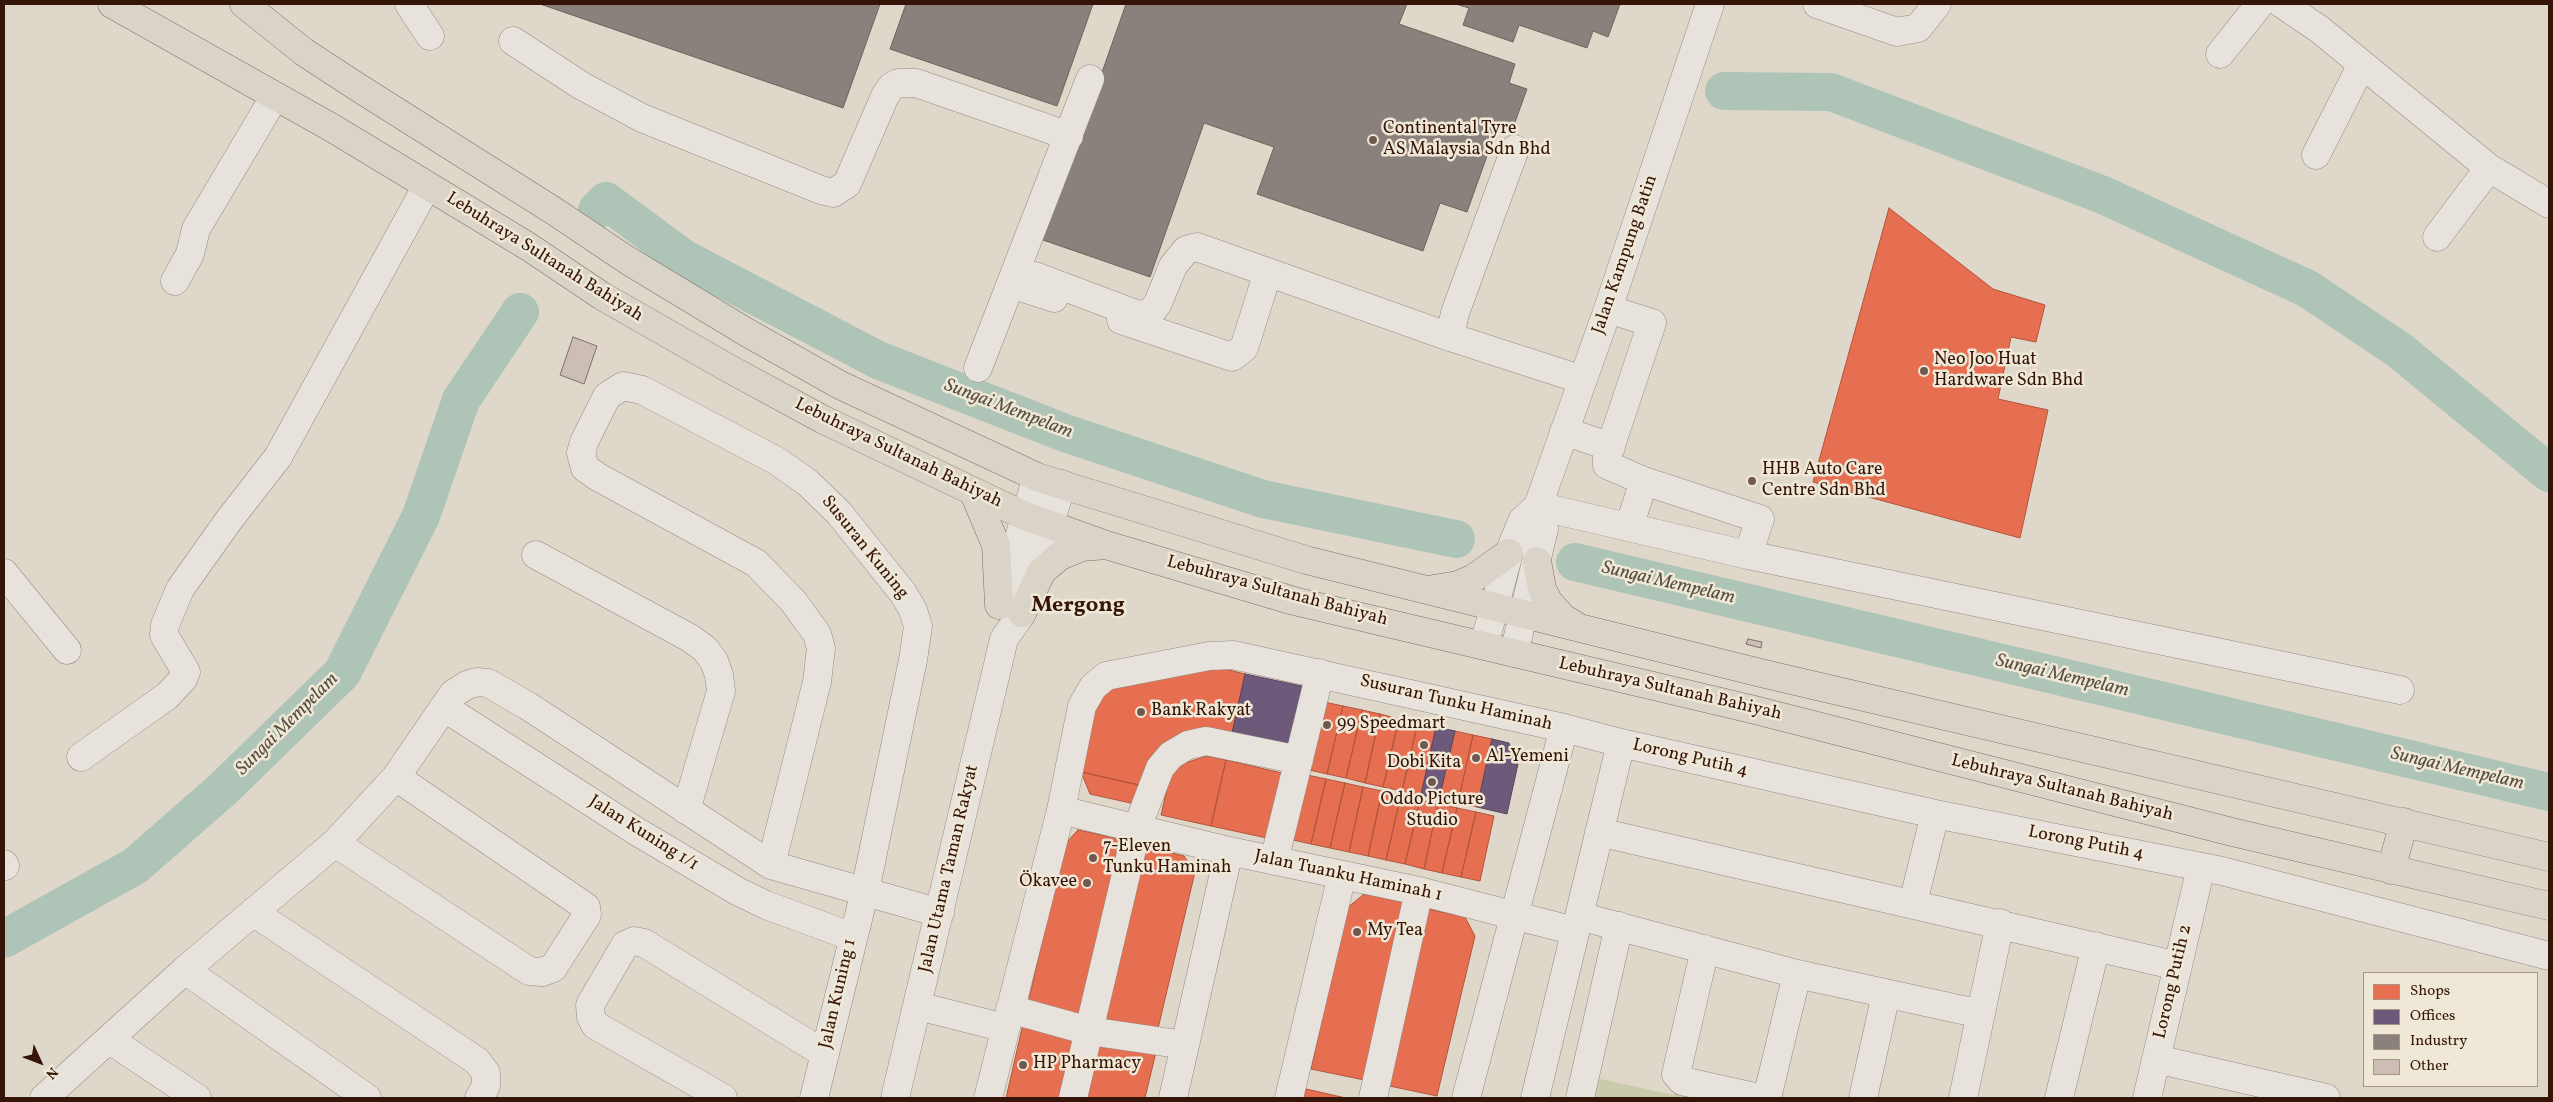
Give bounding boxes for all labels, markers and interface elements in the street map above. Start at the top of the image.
place label: Continental Tyre AS Malaysia Sdn Bhd [1383,119,1551,162]
marker: Continental Tyre AS Malaysia Sdn Bhd [1367,134,1379,146]
street label: Jalan Kampung Batin [1589,172,1663,338]
street label: Lebuhraya Sultanah Bahiyah [442,188,646,328]
place label: Neo Joo Huat Hardware Sdn Bhd [1934,350,2083,392]
marker: Neo Joo Huat Hardware Sdn Bhd [1918,365,1930,377]
water label: Sungai Mempelam [940,375,1076,445]
street label: Lebuhraya Sultanah Bahiyah [791,394,1005,514]
place label: HHB Auto Care Centre Sdn Bhd [1762,460,1886,502]
marker: HHB Auto Care Centre Sdn Bhd [1746,475,1758,487]
street label: Susuran Kuning [816,492,912,604]
street label: Lebuhraya Sultanah Bahiyah [1164,552,1390,632]
water label: Sungai Mempelam [1599,558,1737,610]
district label: Mergong [1031,594,1125,620]
water label: Sungai Mempelam [1993,651,2131,703]
street label: Lebuhraya Sultanah Bahiyah [1556,654,1784,726]
water label: Sungai Mempelam [232,669,344,781]
street label: Susuran Tunku Haminah [1358,671,1554,737]
place label: Bank Rakyat [1151,701,1251,723]
marker: Bank Rakyat [1135,706,1147,718]
place label: 99 Speedmart [1337,714,1446,736]
marker: 99 Speedmart [1321,719,1333,731]
street label: Lorong Putih 4 [1630,735,1750,783]
marker: Dobi Kita [1418,739,1430,751]
water label: Sungai Mempelam [2388,744,2526,796]
place label: Al-Yemeni [1486,747,1569,769]
street label: Lebuhraya Sultanah Bahiyah [1949,751,2175,827]
marker: Al-Yemeni [1470,752,1482,764]
place label: Dobi Kita [1387,753,1461,775]
street label: Jalan Utama Taman Rakyat [916,763,984,975]
marker: Oddo Picture Studio [1426,776,1438,788]
place label: Oddo Picture Studio [1380,790,1484,832]
street label: Jalan Kuning 1/1 [584,792,702,876]
street label: Lorong Putih 4 [2026,822,2146,866]
place label: 7-Eleven Tunku Haminah [1103,837,1231,880]
street label: Jalan Tuanku Haminah 1 [1252,847,1444,907]
marker: 7-Eleven Tunku Haminah [1087,852,1099,864]
place label: Ökavee [1019,872,1077,894]
marker: Ökavee [1081,877,1093,889]
place label: My Tea [1367,921,1423,943]
street label: Lorong Putih 2 [2150,923,2198,1041]
marker: My Tea [1351,926,1363,938]
street label: Jalan Kuning 1 [816,937,862,1051]
legend [2363,972,2538,1087]
text: Shops [2410,981,2450,1002]
text: Offices [2410,1006,2455,1027]
text: Industry [2410,1031,2467,1052]
north arrow [15,1037,65,1087]
place label: HP Pharmacy [1033,1054,1141,1076]
text: Other [2410,1056,2449,1077]
marker: HP Pharmacy [1017,1059,1029,1071]
text: N [41,1062,62,1083]

